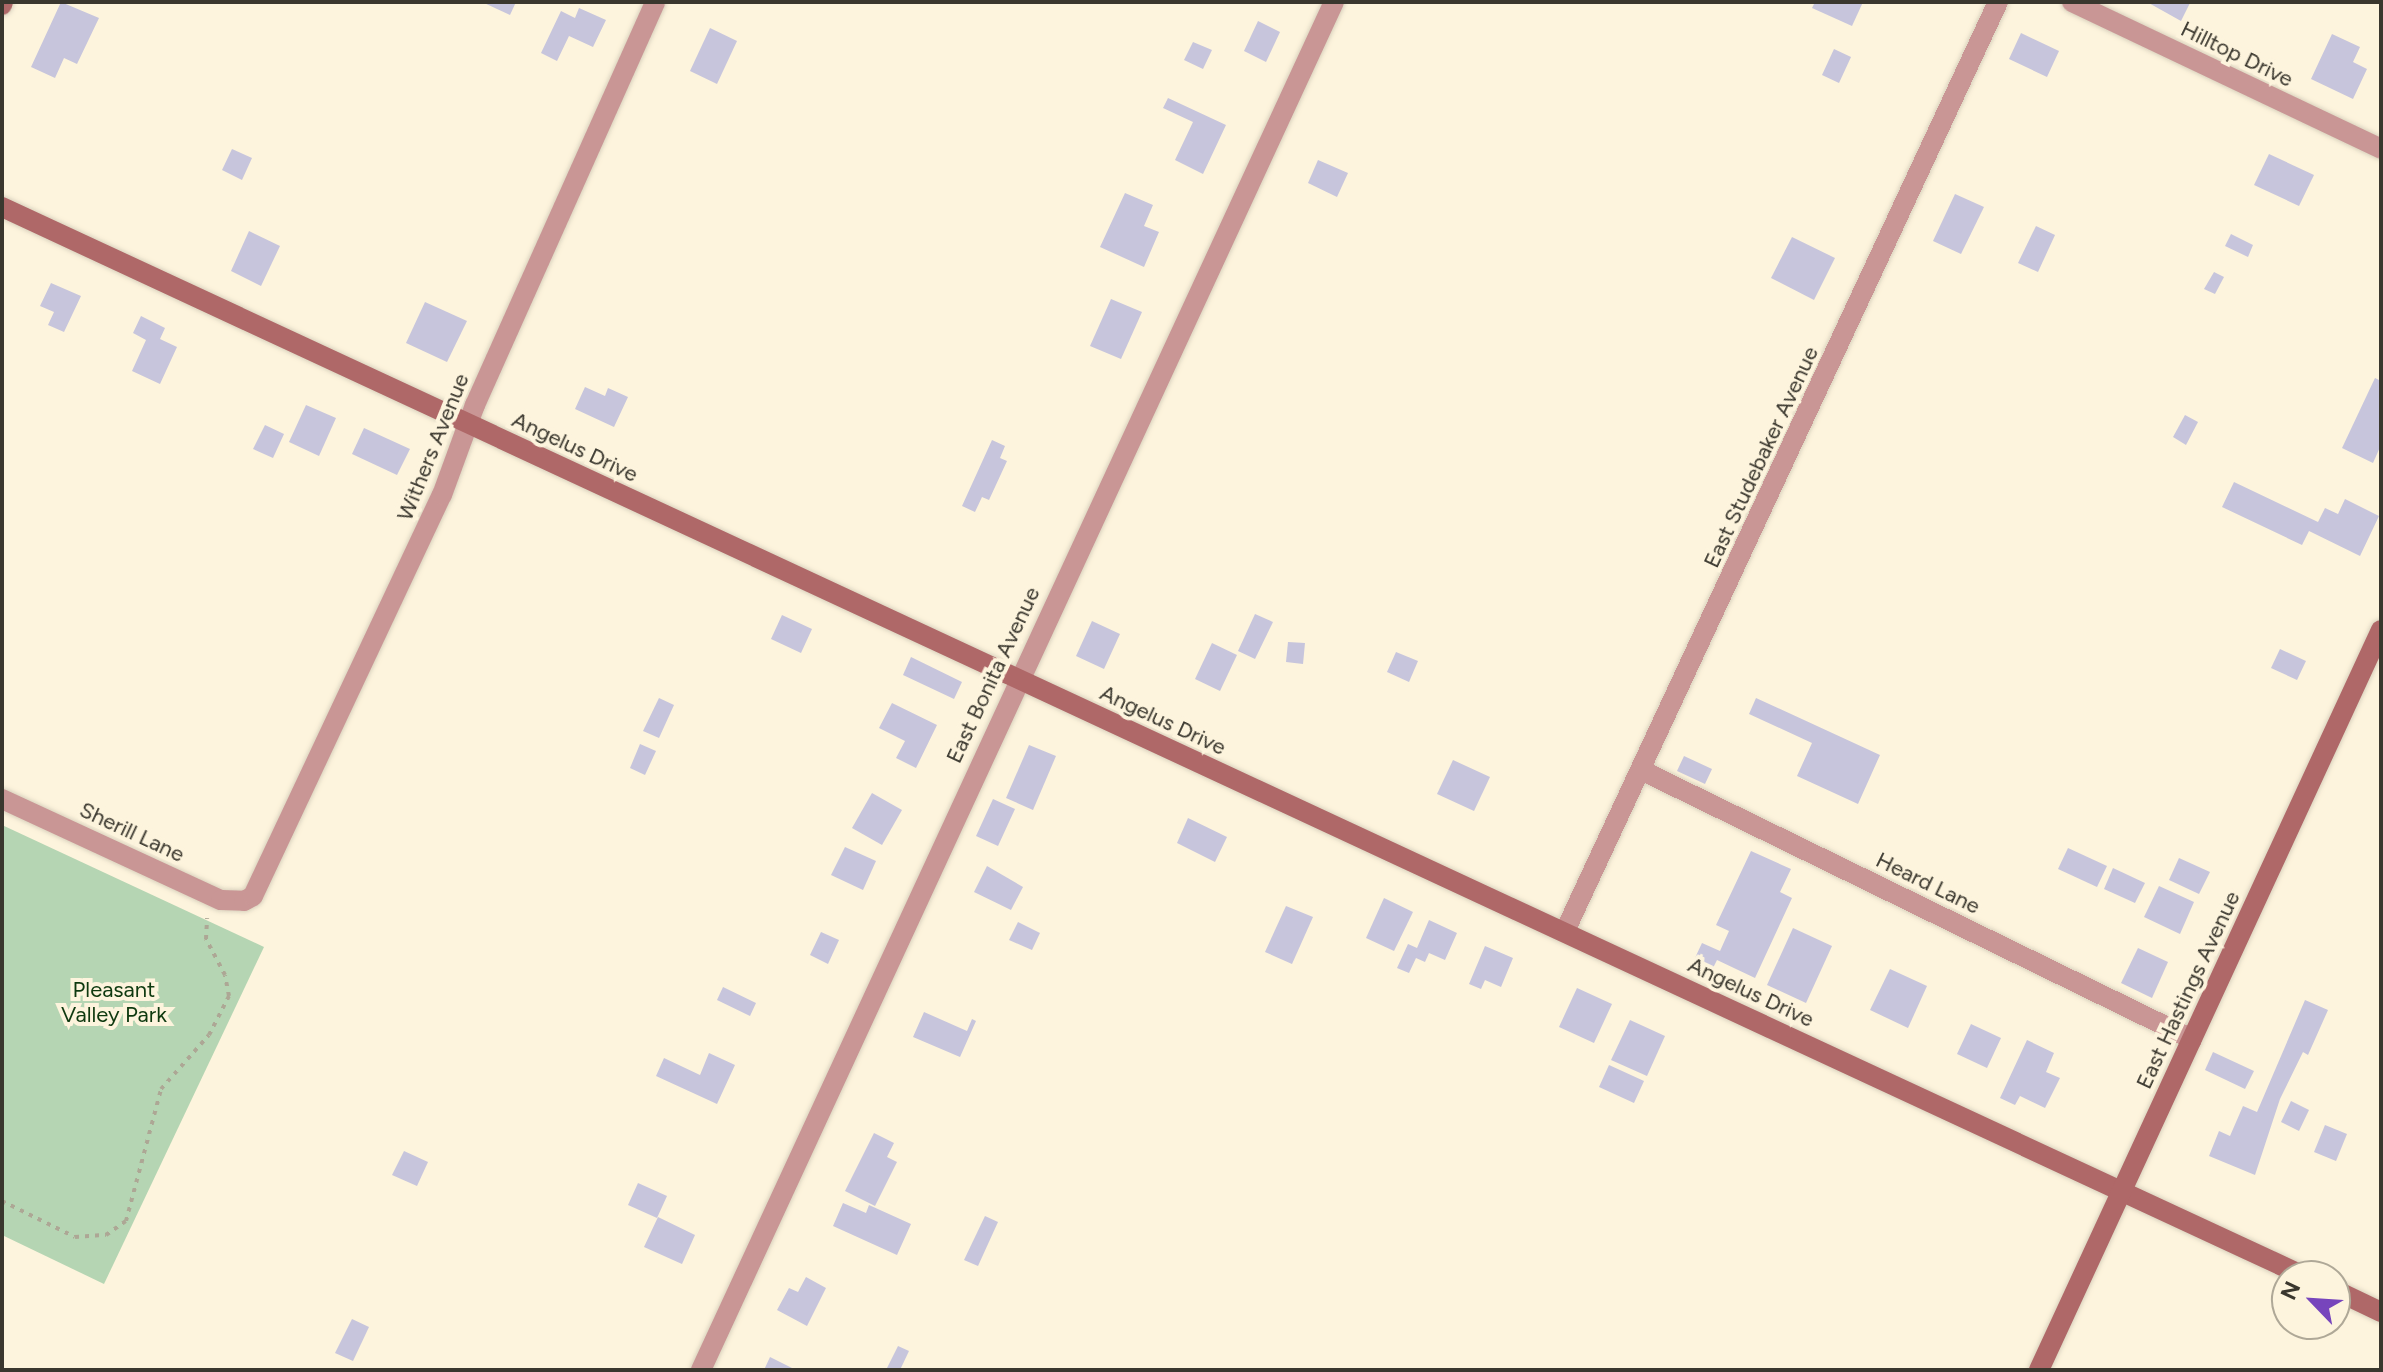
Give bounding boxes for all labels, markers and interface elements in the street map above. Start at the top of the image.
street label: Hilltop Drive [2177,15,2297,93]
street label: East Studebaker Avenue [1698,342,1824,572]
street label: Withers Avenue [391,370,475,524]
street label: Angelus Drive [508,406,642,488]
street label: East Bonita Avenue [941,583,1045,767]
street label: Angelus Drive [1096,679,1230,761]
street label: Sherill Lane [75,796,189,868]
street label: Heard Lane [1872,846,1984,920]
street label: East Hastings Avenue [2131,887,2245,1093]
street label: Angelus Drive [1684,951,1818,1033]
park label: Pleasant Valley Park [61,976,167,1028]
north arrow [2271,1260,2351,1340]
text: N [2275,1277,2306,1304]

